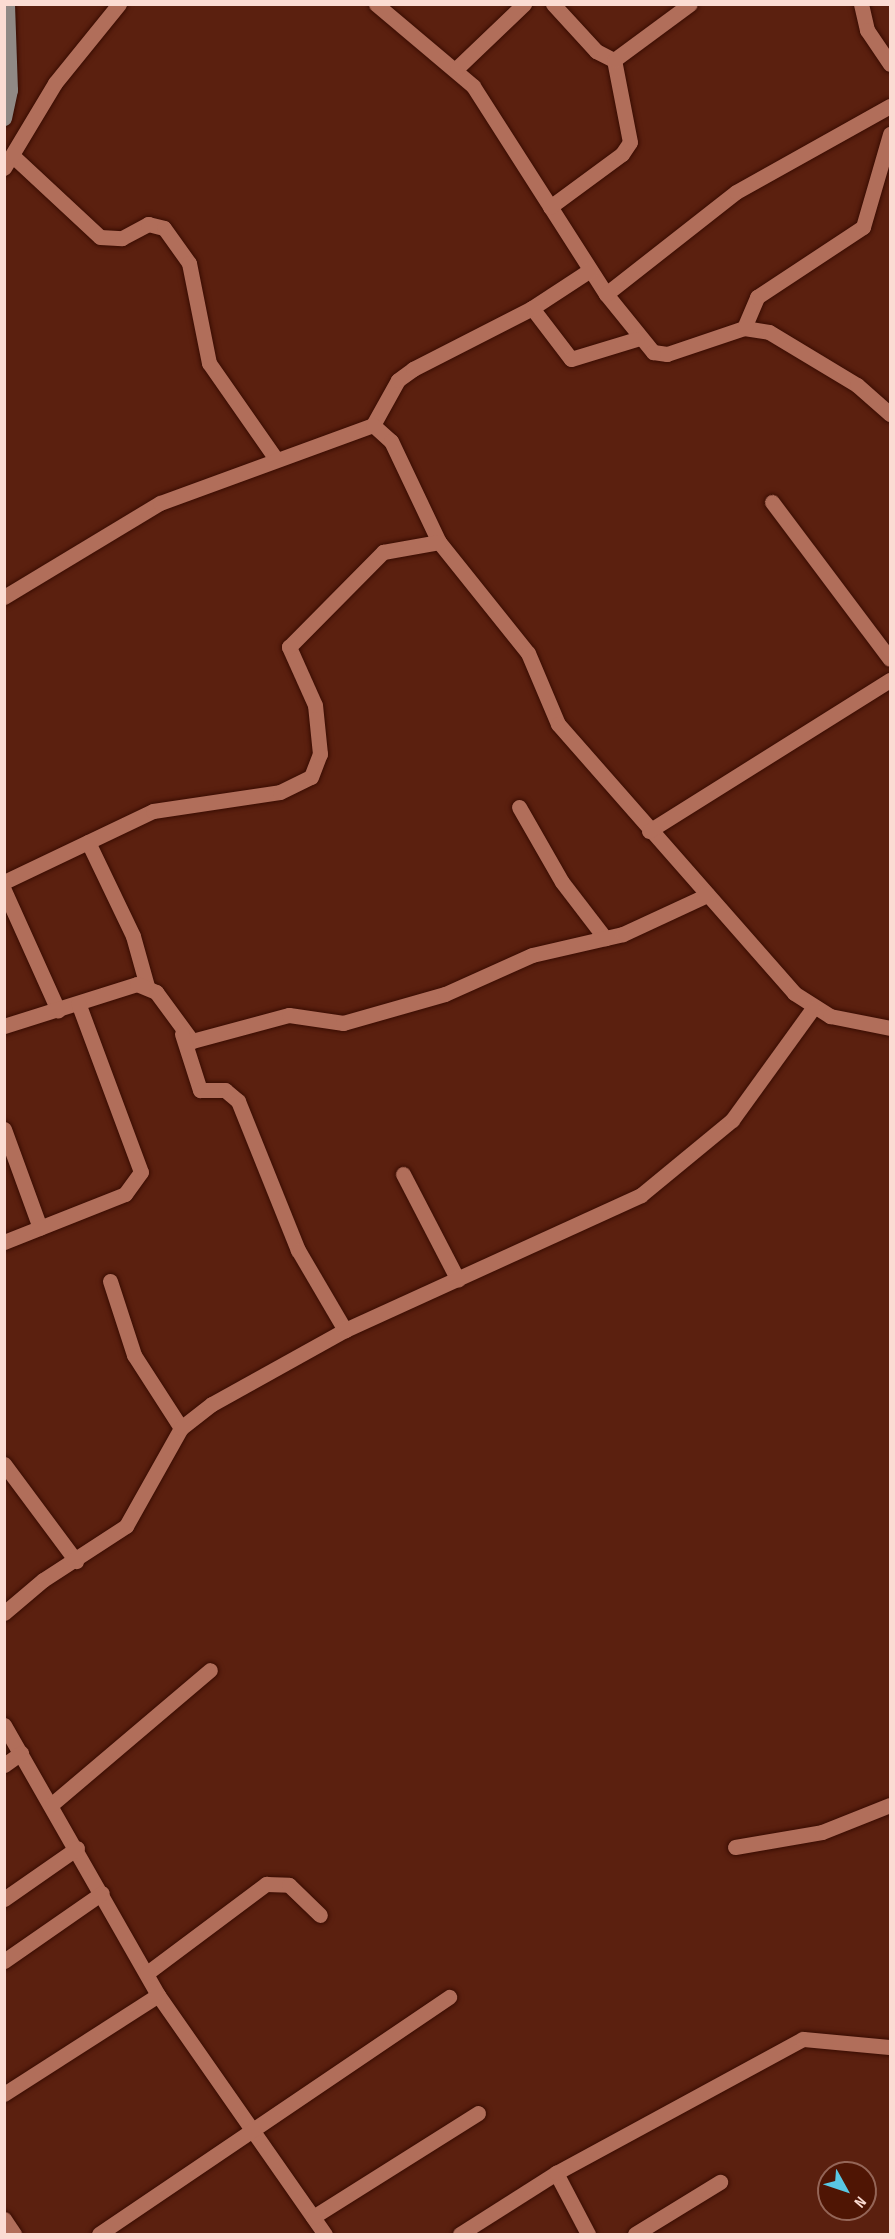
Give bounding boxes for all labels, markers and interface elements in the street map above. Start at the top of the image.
north arrow [817,2161,877,2221]
text: N [850,2192,870,2211]

